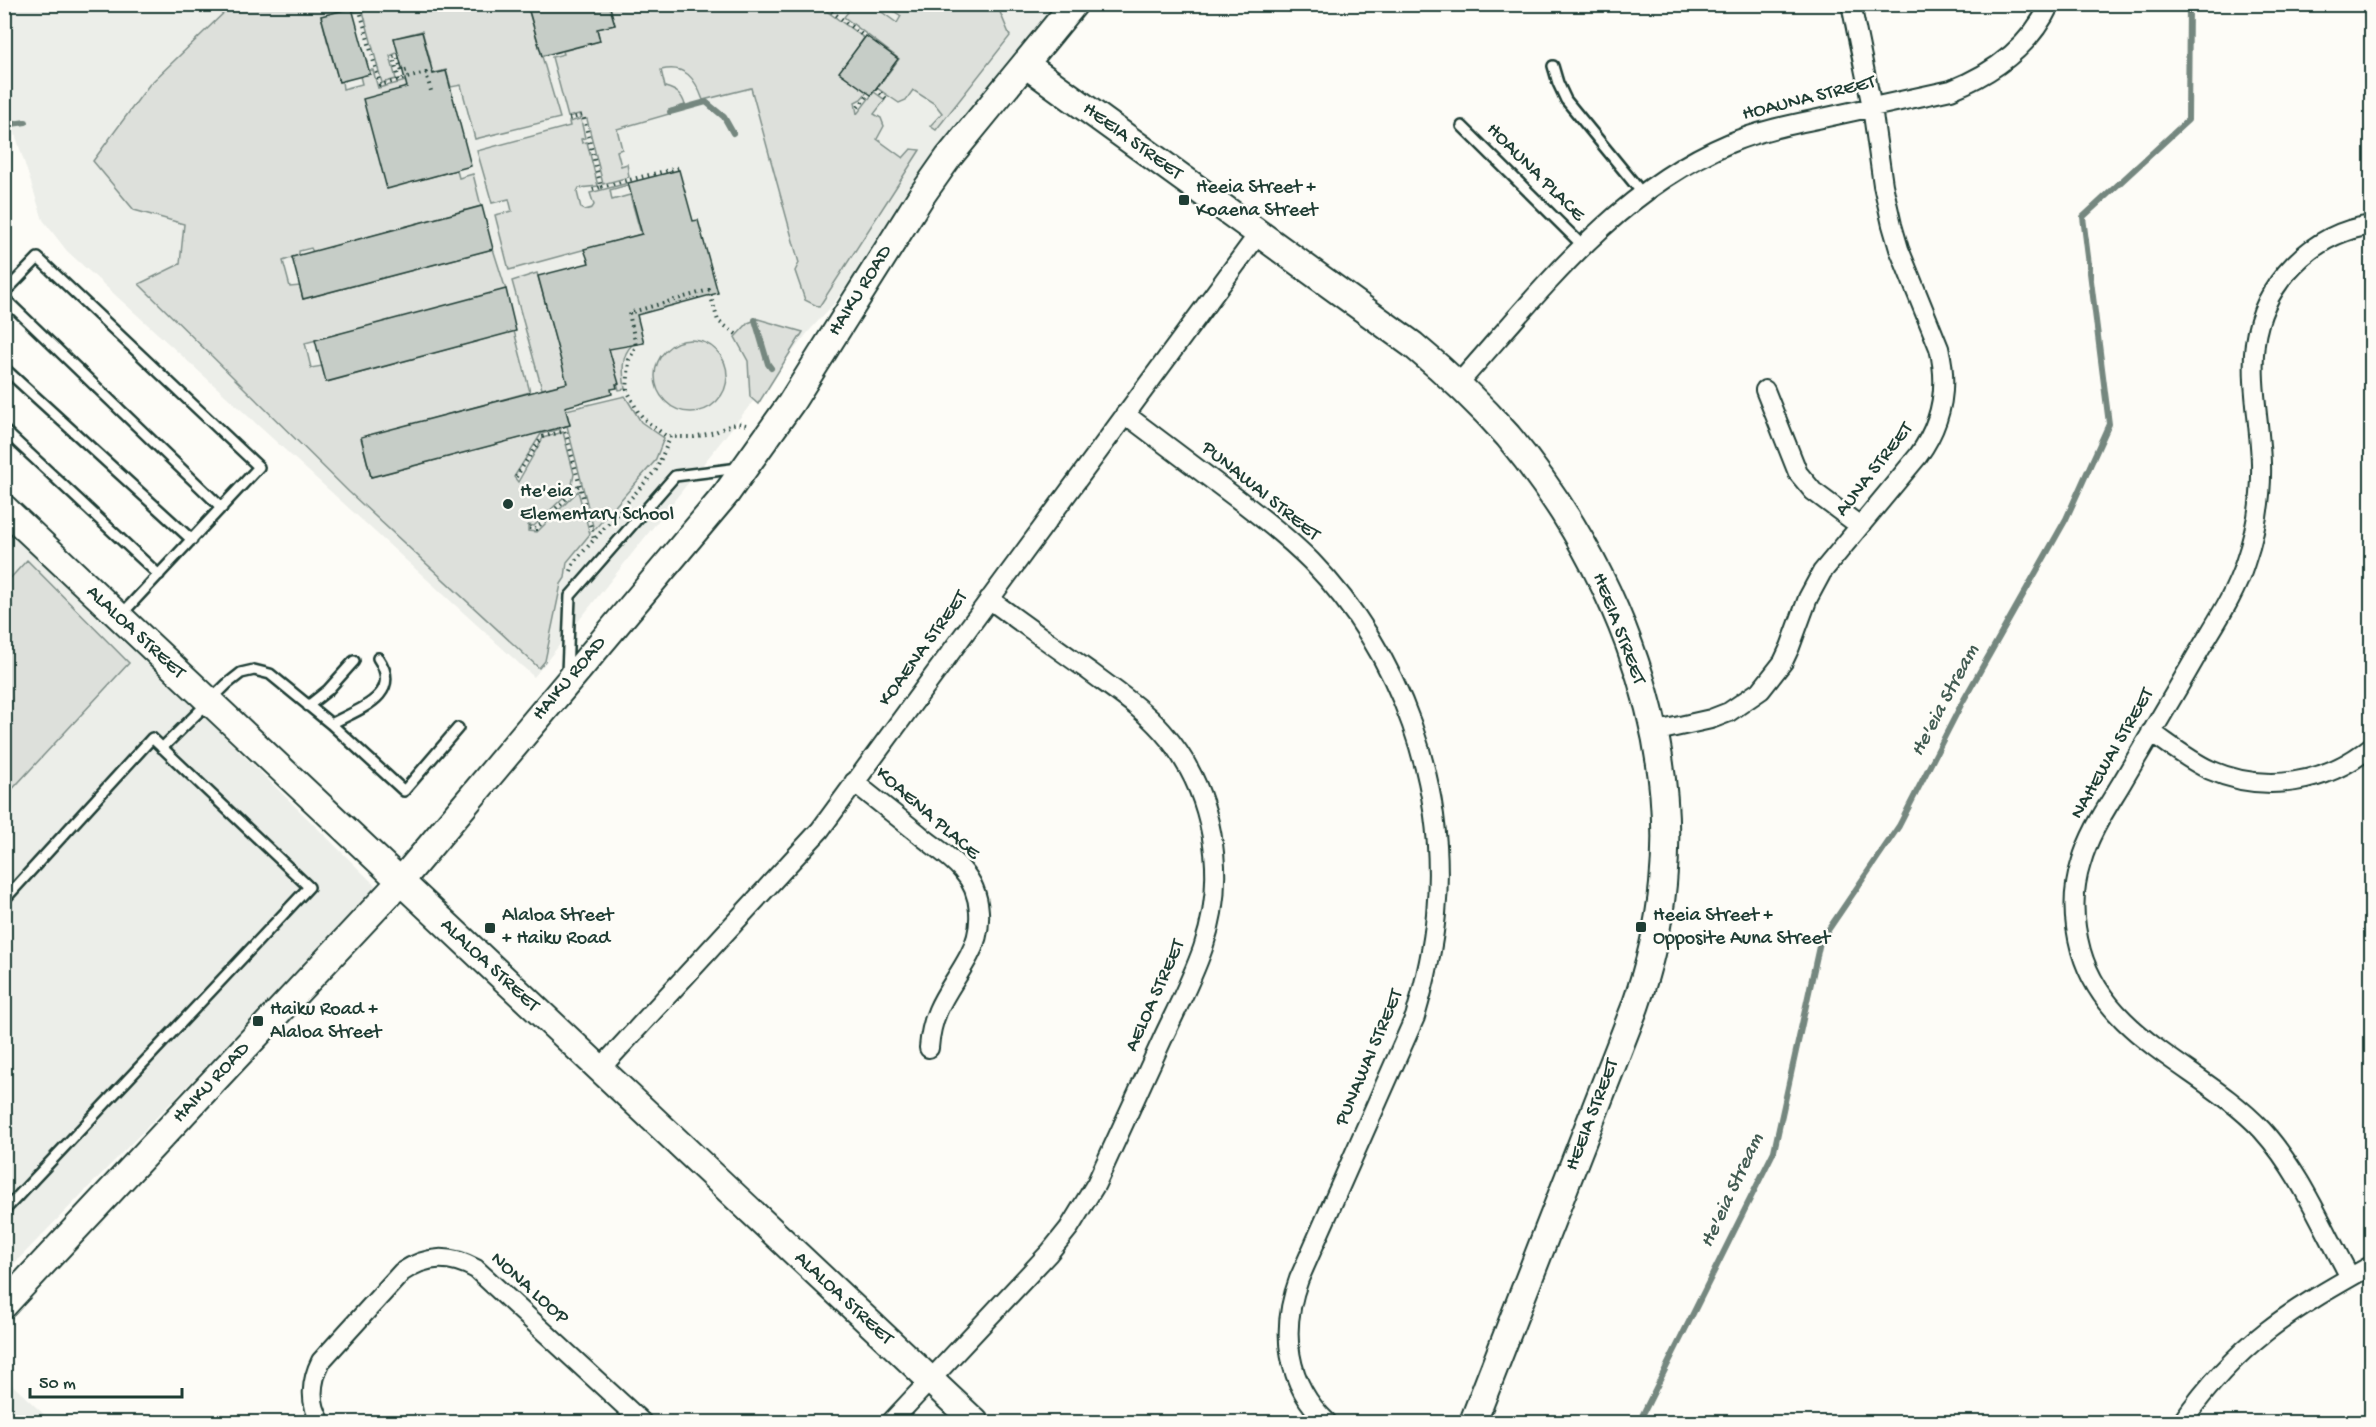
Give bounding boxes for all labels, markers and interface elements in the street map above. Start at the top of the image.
street label: HOAUNA STREET [1740,71,1879,127]
street label: HEEIA STREET [1078,98,1187,187]
street label: HOAUNA PLACE [1481,119,1590,228]
place label: Heeia Street + Koaena Street [1196,177,1319,223]
marker: Heeia Street + Koaena Street [1177,193,1191,207]
street label: HAIKU ROAD [824,241,898,341]
street label: AUNA STREET [1831,417,1920,522]
street label: PUNAWAI STREET [1195,437,1325,548]
place label: He'eia Elementary School [520,481,674,527]
marker: He'eia Elementary School [501,497,515,511]
street label: HEEIA STREET [1586,570,1650,689]
street label: ALALOA STREET [81,581,190,686]
street label: KOAENA STREET [874,586,974,711]
street label: HAIKU ROAD [528,632,612,726]
water label: He'eia Stream [1906,641,1986,761]
street label: NAHEWAI STREET [2066,683,2160,823]
street label: KOAENA PLACE [870,763,985,866]
place label: Alaloa Street + Haiku Road [502,905,615,951]
place label: Heeia Street + Opposite Auna Street [1653,905,1832,951]
street label: ALALOA STREET [435,914,544,1019]
marker: Heeia Street + Opposite Auna Street [1634,920,1648,934]
marker: Alaloa Street + Haiku Road [483,921,497,935]
street label: AELOA STREET [1121,935,1191,1056]
street label: PUNAWAI STREET [1331,985,1410,1131]
place label: Haiku Road + Alaloa Street [270,999,383,1045]
marker: Haiku Road + Alaloa Street [251,1014,265,1028]
street label: HAIKU ROAD [169,1037,256,1128]
street label: HEEIA STREET [1561,1055,1625,1174]
water label: He'eia Stream [1696,1130,1770,1252]
street label: ALALOA STREET [789,1247,898,1352]
street label: NONA LOOP [485,1248,573,1331]
scale bar [30,1361,182,1399]
text: 50 m [39,1374,76,1395]

